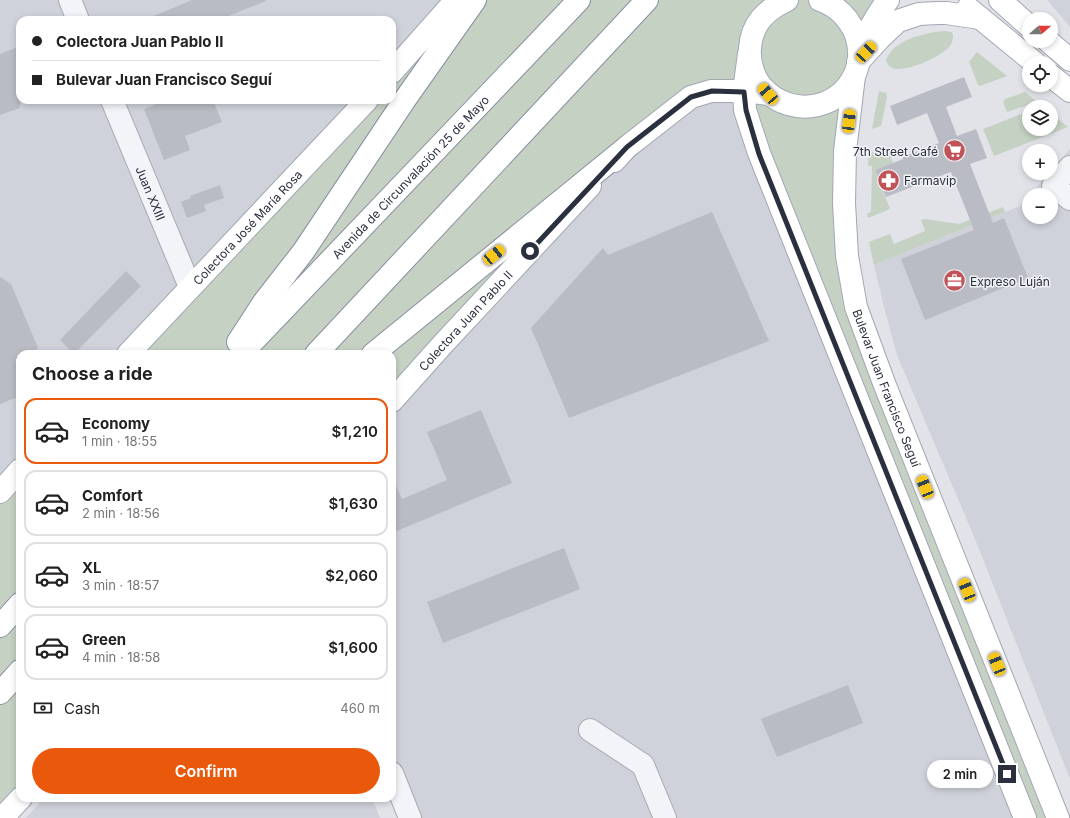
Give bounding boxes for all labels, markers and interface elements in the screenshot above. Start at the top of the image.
north arrow [1022,12,1058,48]
map controls [1022,12,1058,224]
text: Colectora Juan Pablo II [56,32,223,51]
car [853,39,879,65]
button: locate [1022,56,1058,92]
text: Bulevar Juan Francisco Seguí [56,70,272,89]
car [756,81,780,107]
street label: Avenida de Circunvalación 25 de Mayo [329,92,492,262]
button: layers [1022,100,1058,136]
car [842,108,856,134]
supermarket icon: 7th Street Café [941,138,967,164]
place label: 7th Street Café [853,144,938,159]
button: + [1022,144,1058,180]
street label: Juan XXIII [133,164,169,223]
street label: Colectora José María Rosa [189,167,305,288]
pharmacy icon: Farmavip [876,167,902,193]
place label: Farmavip [904,173,956,188]
button: − [1022,188,1058,224]
route start [521,242,539,260]
car [481,243,507,267]
street label: Colectora Juan Pablo II [415,267,515,374]
office icon: Expreso Luján [942,268,968,294]
place label: Expreso Luján [970,274,1050,289]
street label: Bulevar Juan Francisco Seguí [850,307,924,469]
text: Choose a ride [32,363,153,384]
icon: car [34,413,70,449]
text: Economy [82,414,150,433]
text: $1,210 [332,422,378,441]
text: 1 min · 18:55 [82,433,157,449]
car [915,474,935,500]
icon: car [34,485,70,521]
text: Comfort [82,486,143,505]
text: $1,630 [329,494,378,513]
text: 2 min · 18:56 [82,505,160,521]
icon: car [34,557,70,593]
text: XL [82,558,102,577]
text: $2,060 [325,566,378,585]
text: 3 min · 18:57 [82,577,159,593]
car [957,577,977,603]
icon: car [34,629,70,665]
text: Green [82,630,126,649]
text: $1,600 [328,638,378,657]
text: 4 min · 18:58 [82,649,160,665]
car [987,651,1007,677]
icon: cash [32,697,54,719]
text: Cash [64,699,100,718]
text: 460 m [340,700,380,716]
button: Confirm [32,748,380,794]
callout: 2 min [927,760,993,788]
route end [998,765,1016,783]
text: 2 min [943,766,977,782]

